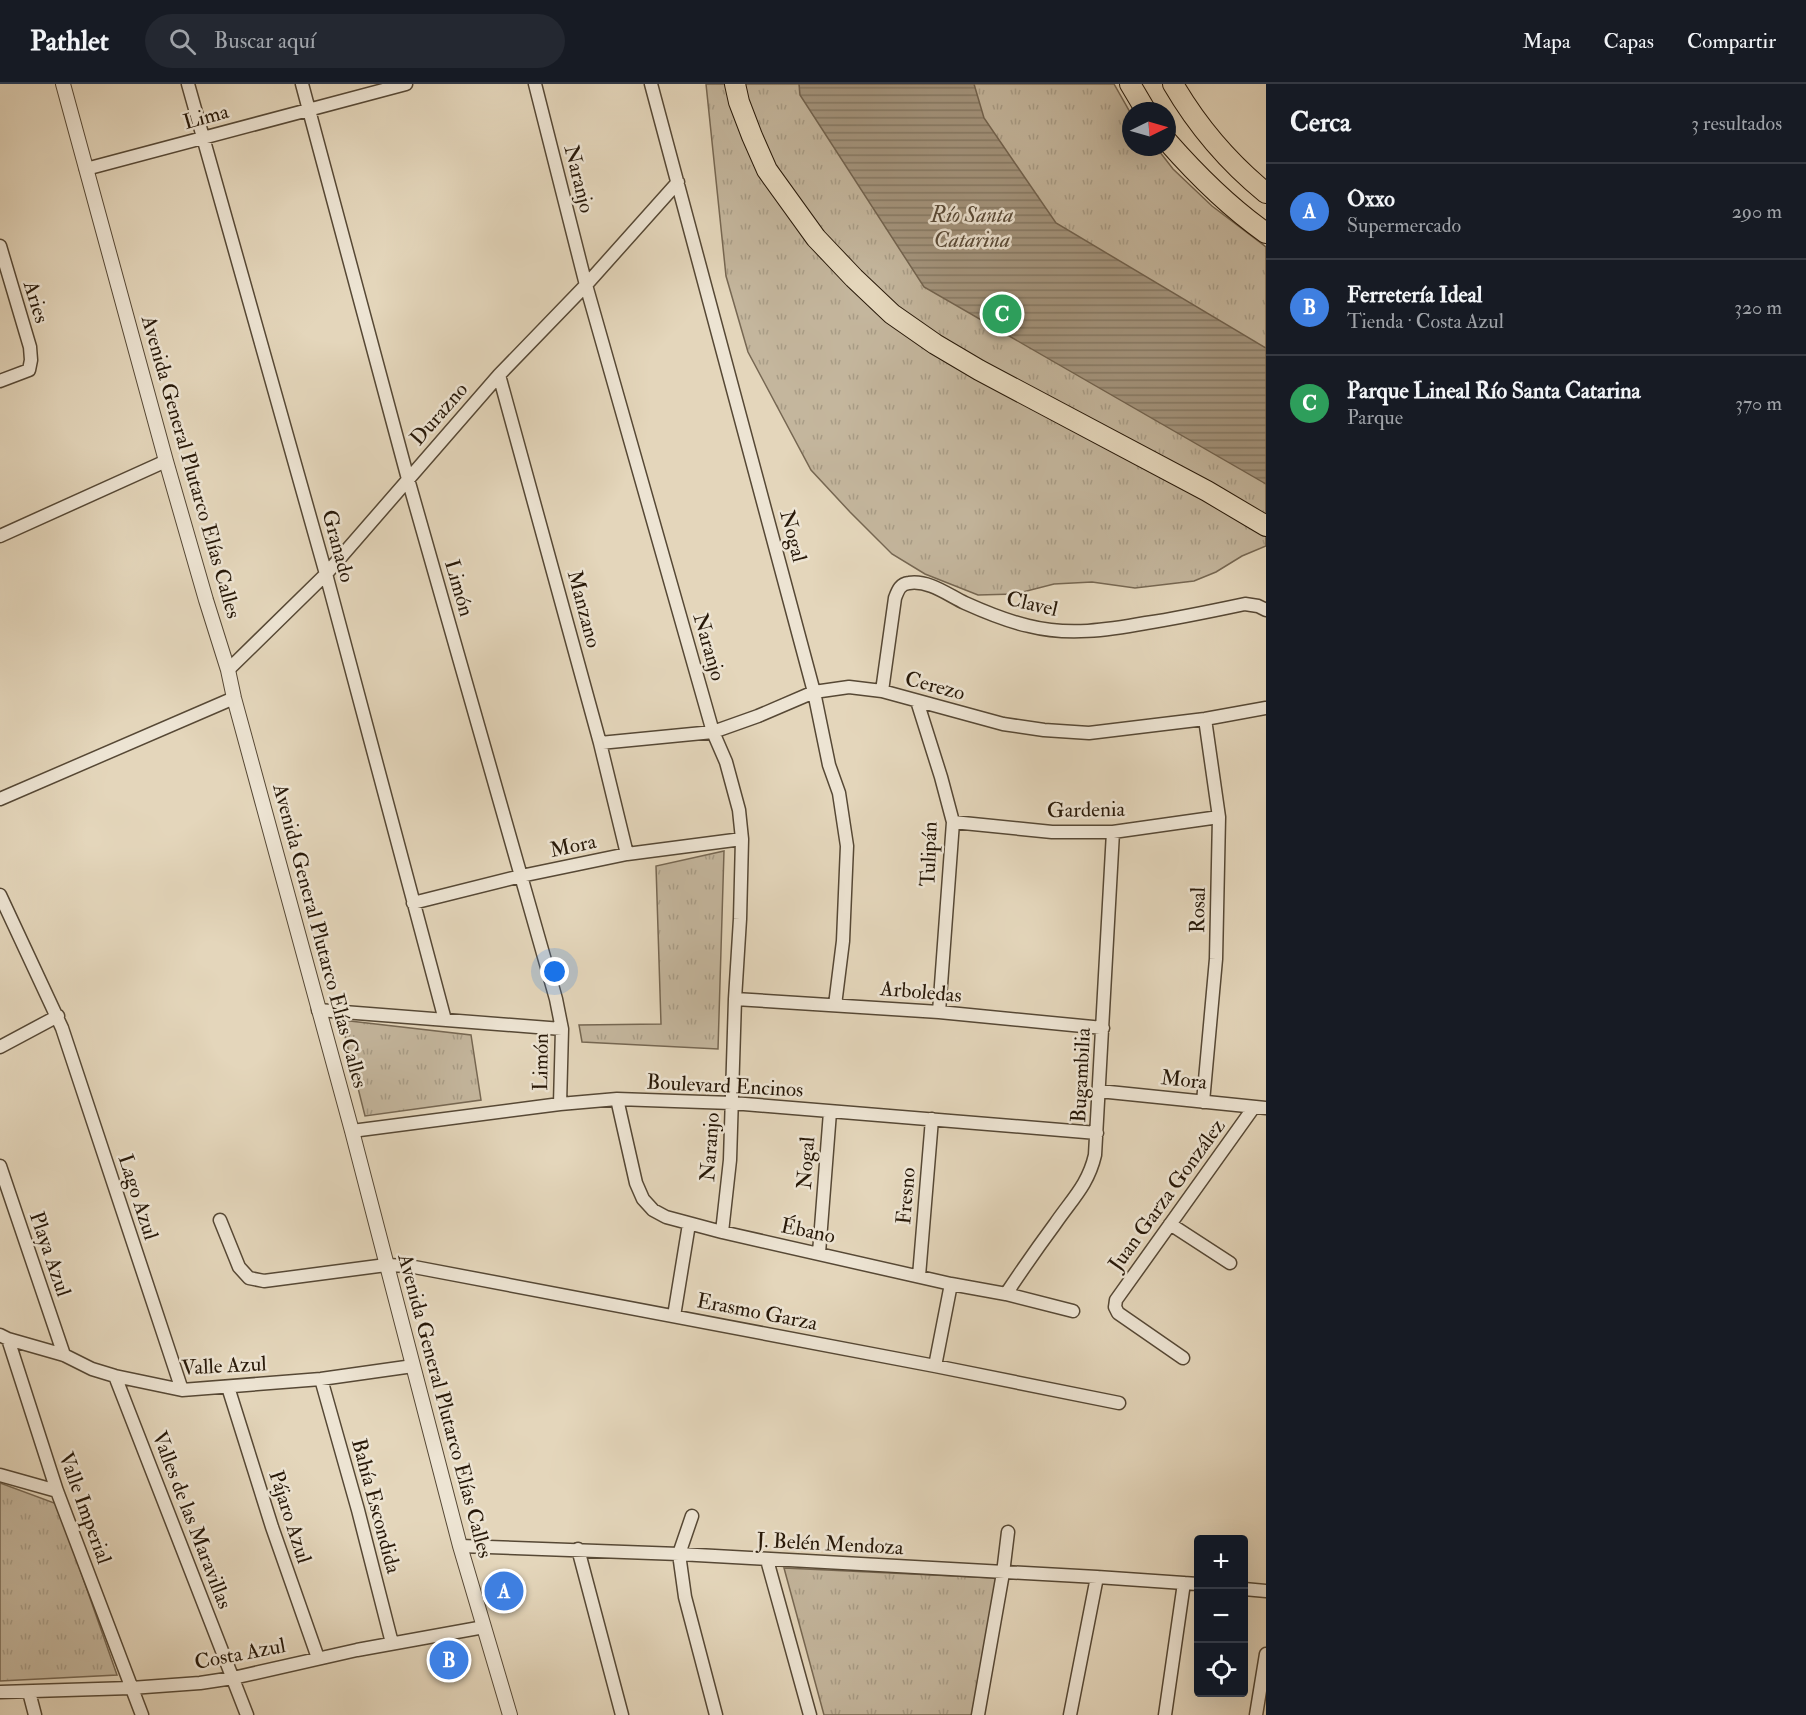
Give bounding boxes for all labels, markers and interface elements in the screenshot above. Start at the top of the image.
search box [145,14,565,68]
text: Pathlet [30,24,109,59]
icon: search [166,25,199,58]
text: Buscar aquí [214,27,316,55]
text: Mapa [1523,28,1571,55]
text: Capas [1604,28,1654,55]
text: Compartir [1687,28,1776,55]
street label: Lima [180,98,232,136]
north arrow [1122,102,1176,156]
text: Cerca [1290,107,1351,139]
text: 3 resultados [1691,111,1782,136]
street label: Naranjo [558,142,600,216]
text: Oxxo [1347,185,1395,213]
text: A [1303,199,1316,224]
text: 290 m [1732,199,1782,224]
water label: Río Santa Catarina [930,201,1013,254]
text: Supermercado [1347,213,1461,238]
street label: Aries [17,277,55,326]
text: Ferretería Ideal [1347,281,1482,309]
pin: C [982,292,1022,336]
text: B [1303,295,1316,320]
text: 320 m [1734,295,1782,320]
text: Tienda · Costa Azul [1347,309,1504,334]
street label: Avenida General Plutarco Elías Calles [134,311,247,622]
street label: Durazno [404,377,474,451]
text: Parque Lineal Río Santa Catarina [1347,377,1641,405]
text: C [1302,391,1317,416]
text: 370 m [1735,391,1782,416]
text: Parque [1347,405,1403,430]
street label: Granado [315,507,361,585]
street label: Nogal [773,507,813,566]
street label: Limón [438,556,480,620]
street label: Manzano [561,567,607,651]
street label: Clavel [1004,585,1061,623]
street label: Naranjo [686,610,732,684]
street label: Cerezo [902,665,968,707]
street label: Avenida General Plutarco Elías Calles [266,780,374,1091]
street label: Gardenia [1047,796,1126,824]
street label: Tulipán [914,821,944,887]
street label: Mora [547,828,599,864]
street label: Rosal [1184,886,1212,933]
your location [540,957,569,986]
street label: Arboledas [878,975,963,1009]
street label: Bugambilia [1065,1026,1097,1123]
street label: Limón [527,1033,555,1091]
street label: Mora [1159,1064,1209,1096]
street label: Boulevard Encinos [646,1068,804,1104]
street label: Naranjo [694,1112,726,1182]
street label: Juan Garza González [1102,1114,1231,1277]
street label: Nogal [791,1135,821,1190]
street label: Lago Azul [111,1151,165,1244]
street label: Fresno [890,1166,922,1226]
street label: Playa Azul [23,1208,77,1301]
street label: Ébano [778,1212,838,1250]
street label: Avenida General Plutarco Elías Calles [391,1250,499,1561]
street label: Erasmo Garza [694,1287,820,1337]
street label: Valle Azul [181,1350,268,1382]
street label: Valles de las Maravillas [146,1427,238,1613]
street label: Bahía Escondida [345,1436,407,1577]
street label: Valle Imperial [52,1448,118,1568]
street label: Pájaro Azul [262,1467,318,1567]
street label: J. Belén Mendoza [755,1527,905,1561]
map controls [1194,1535,1248,1697]
button: + [1194,1535,1248,1589]
pin: A [484,1568,524,1614]
button: − [1194,1589,1248,1643]
street label: Costa Azul [192,1632,288,1676]
pin: B [430,1638,468,1682]
button: locate [1194,1643,1248,1697]

